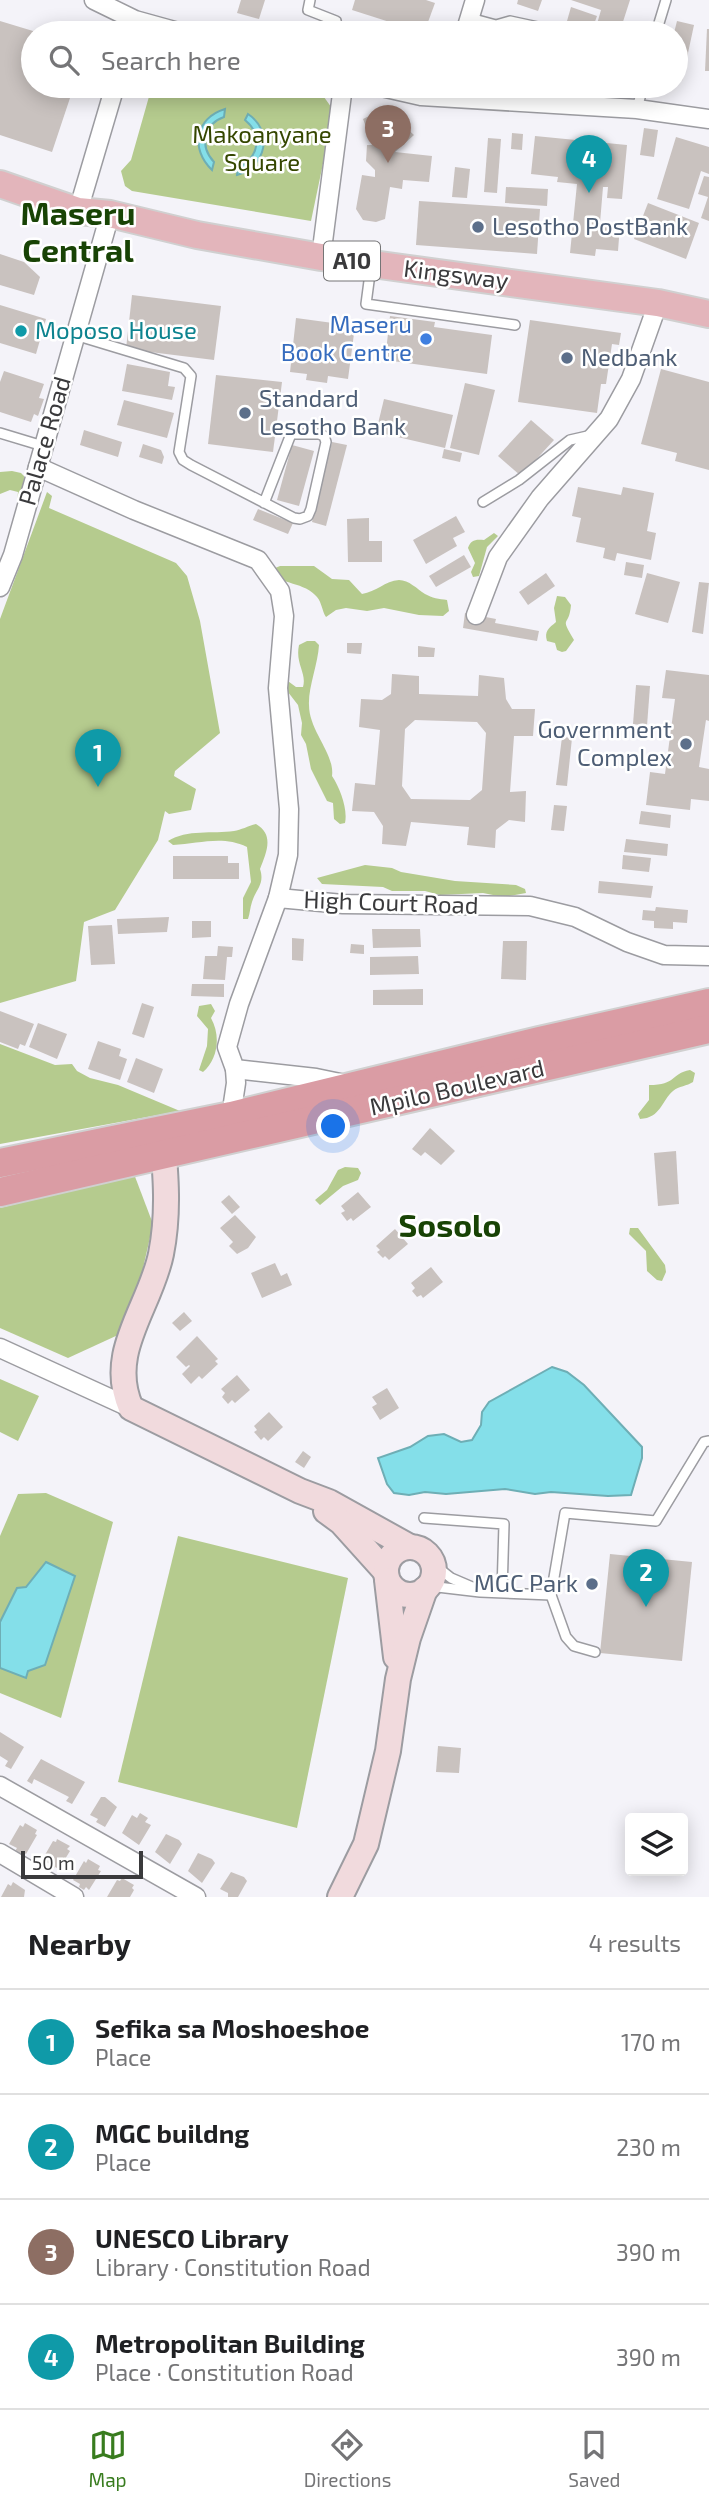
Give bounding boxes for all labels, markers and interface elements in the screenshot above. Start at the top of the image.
search box [21,21,688,98]
icon: search [45,41,83,79]
text: Search here [101,44,241,75]
pin: 3 [365,105,411,163]
park label: Makoanyane Square [192,119,332,176]
pin: 4 [566,135,612,193]
district label: Maseru Central [20,193,136,268]
place label: Lesotho PostBank [492,211,688,240]
marker: Lesotho PostBank [470,219,486,235]
road number: A10 [324,242,380,280]
street label: Kingsway [402,253,510,294]
place label: Maseru Book Centre [281,309,412,366]
place label: Moposo House [35,315,197,344]
marker: Moposo House [13,323,29,339]
marker: Maseru Book Centre [418,331,434,347]
place label: Nedbank [581,342,678,371]
marker: Nedbank [559,350,575,366]
street label: Palace Road [11,373,76,508]
place label: Standard Lesotho Bank [259,383,406,440]
marker: Standard Lesotho Bank [237,405,253,421]
place label: Government Complex [537,714,672,771]
pin: 1 [75,729,121,787]
marker: Government Complex [678,736,694,752]
street label: High Court Road [303,884,479,919]
street label: Mpilo Boulevard [367,1052,547,1121]
your location [316,1109,350,1143]
district label: Sosolo [399,1205,501,1243]
pin: 2 [623,1549,669,1607]
place label: MGC Park [474,1568,578,1597]
marker: MGC Park [584,1576,600,1592]
map controls [625,1813,688,1876]
button: layers [625,1813,688,1876]
scale bar [21,1848,144,1880]
text: 50 m [32,1851,75,1874]
text: Nearby [28,1925,131,1961]
text: 4 results [589,1929,681,1957]
text: Sefika sa Moshoeshoe [95,2012,369,2043]
text: 1 [46,2028,56,2056]
text: 170 m [621,2028,681,2056]
text: Place [95,2043,151,2071]
text: MGC buildng [95,2117,249,2148]
text: 2 [44,2133,58,2161]
text: 230 m [616,2133,681,2161]
text: Place [95,2148,151,2176]
text: UNESCO Library [95,2222,289,2253]
text: 3 [44,2238,58,2266]
text: 390 m [616,2238,681,2266]
text: Library · Constitution Road [95,2253,371,2281]
text: Metropolitan Building [95,2327,365,2358]
text: 4 [44,2343,58,2371]
text: 390 m [616,2343,681,2371]
text: Place · Constitution Road [95,2358,354,2386]
tab: Map [89,2426,127,2491]
tab: Directions [304,2426,391,2491]
tab: Saved [568,2426,620,2491]

